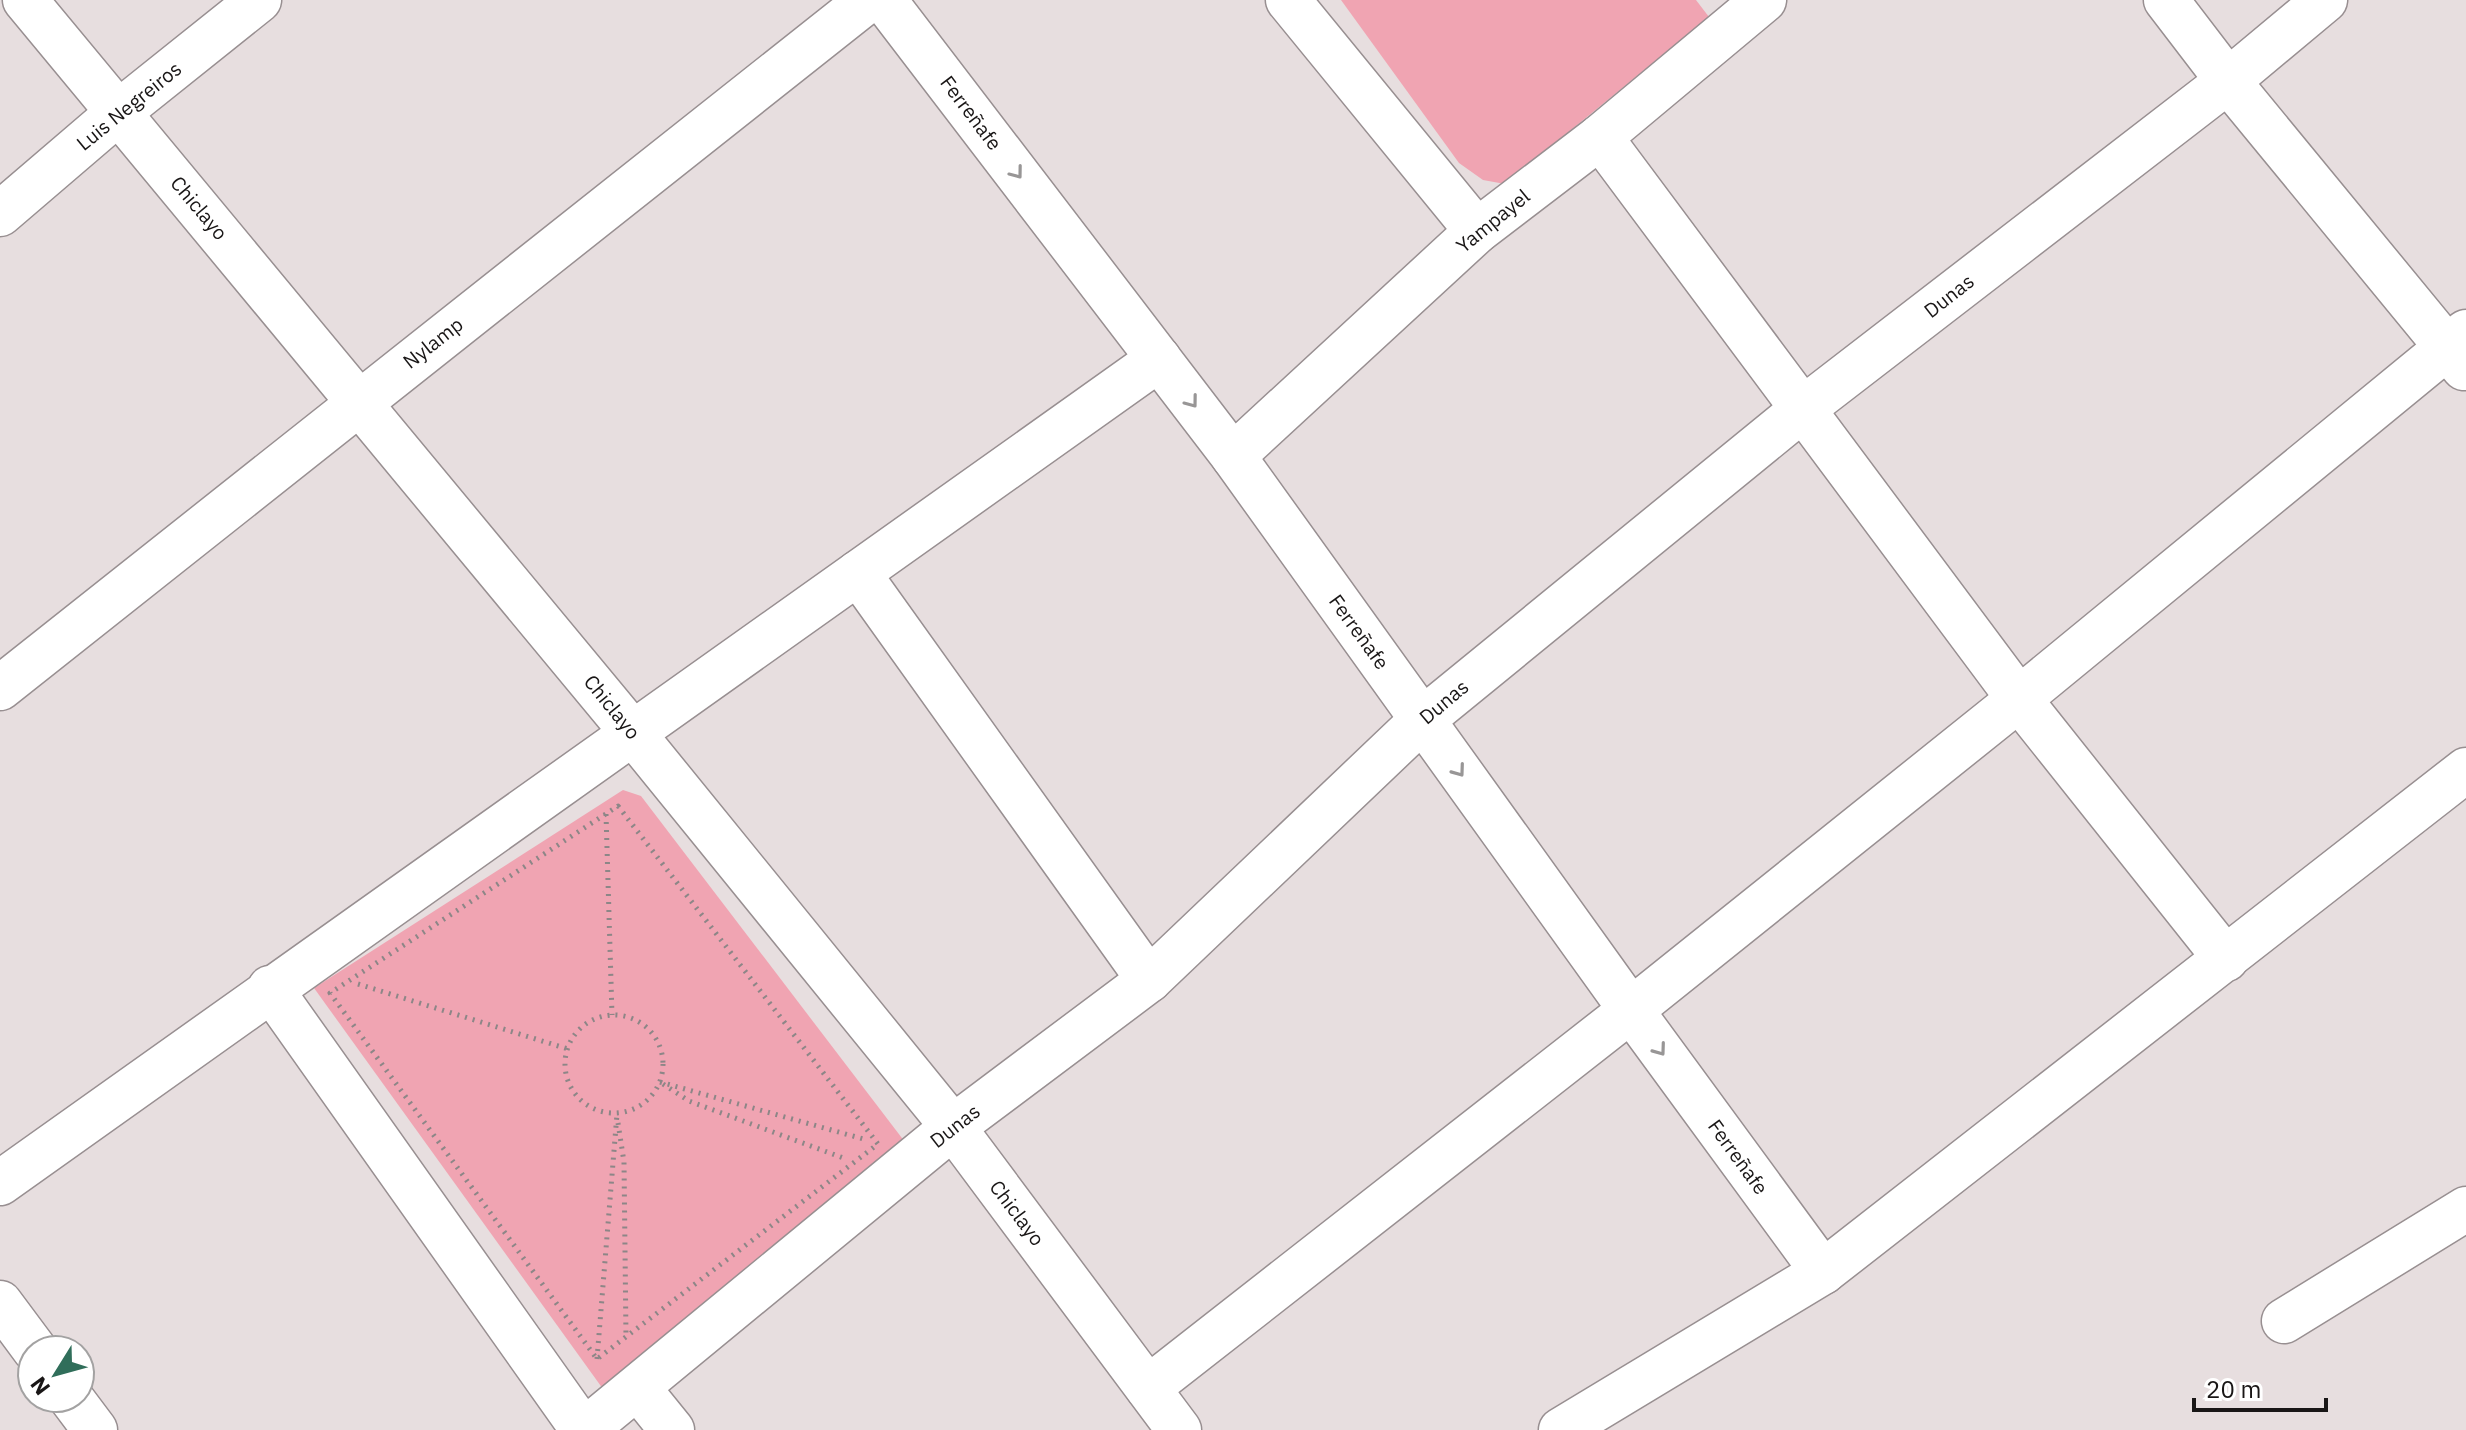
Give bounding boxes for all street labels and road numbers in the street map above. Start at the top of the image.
street label: Luis Negreiros [71,55,187,156]
street label: Ferreñafe [935,70,1008,155]
street label: Chiclayo [165,170,234,245]
street label: Yampayel [1450,183,1535,259]
street label: Dunas [1918,268,1979,324]
street label: Nylamp [397,311,468,375]
street label: Ferreñafe [1323,589,1396,675]
street label: Chiclayo [578,669,647,745]
street label: Dunas [1413,673,1474,730]
street label: Dunas [924,1098,985,1154]
street label: Ferreñafe [1702,1114,1775,1200]
street label: Chiclayo [984,1174,1051,1251]

